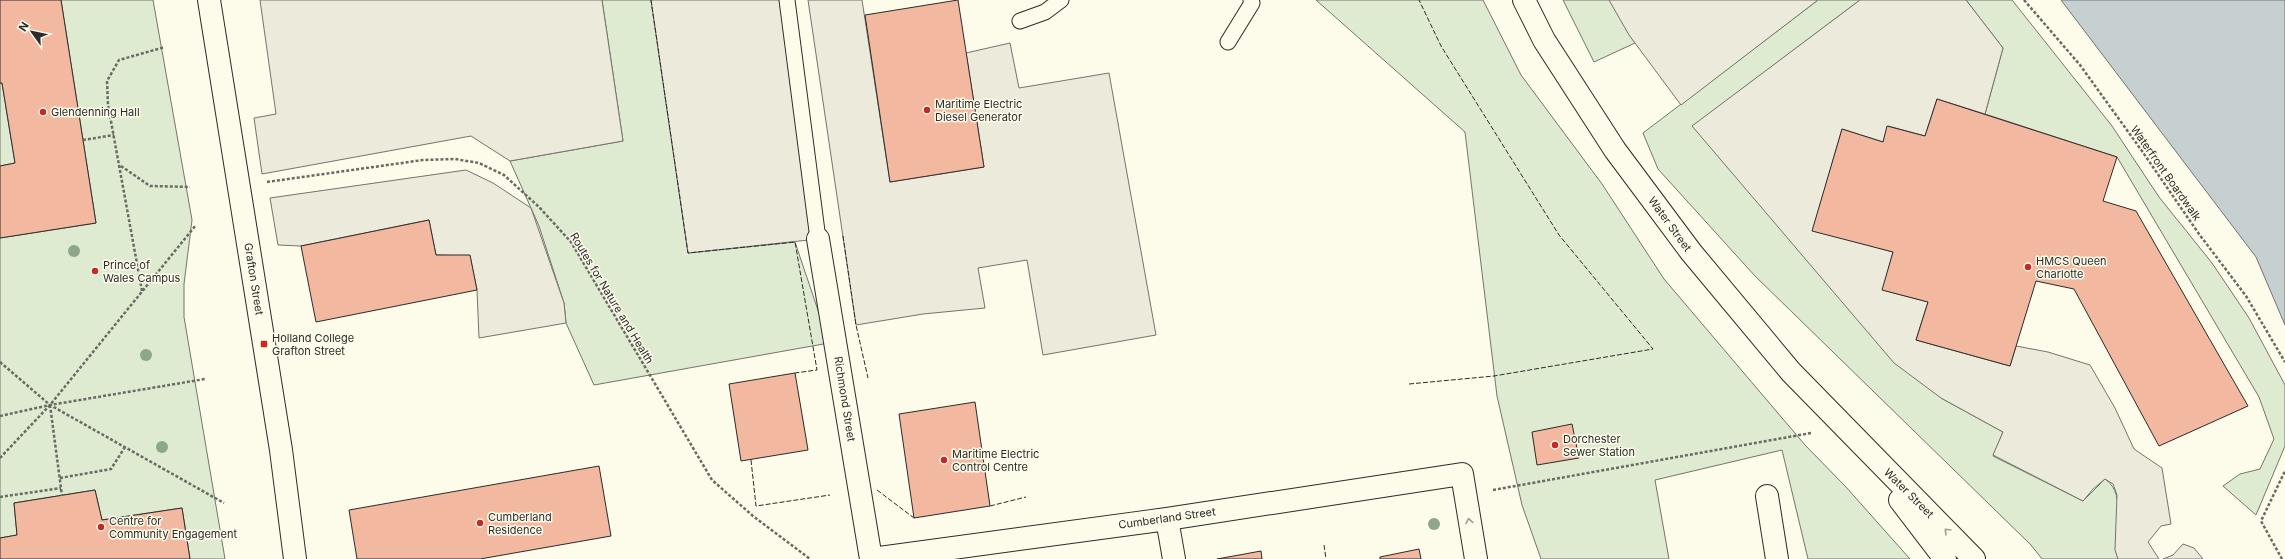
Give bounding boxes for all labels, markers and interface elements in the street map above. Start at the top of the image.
north arrow [12,12,52,52]
text: N [15,19,32,34]
place label: Maritime Electric Diesel Generator [935,97,1022,124]
place label: Glendenning Hall [51,105,140,119]
marker: Maritime Electric Diesel Generator [922,105,932,115]
marker: Glendenning Hall [38,107,48,117]
street label: Waterfront Boardwalk [2128,123,2204,223]
street label: Water Street [1645,194,1695,255]
street label: Routes for Nature and Health [567,230,657,366]
street label: Grafton Street [241,242,267,317]
place label: HMCS Queen Charlotte [2036,254,2107,281]
place label: Prince of Wales Campus [103,258,181,285]
marker: HMCS Queen Charlotte [2023,262,2033,272]
marker: Prince of Wales Campus [90,266,100,276]
place label: Holland College Grafton Street [272,331,354,358]
marker: Holland College Grafton Street [259,339,269,349]
street label: Richmond Street [831,355,859,443]
place label: Dorchester Sewer Station [1563,432,1635,459]
marker: Dorchester Sewer Station [1550,440,1560,450]
place label: Maritime Electric Control Centre [952,447,1039,474]
marker: Maritime Electric Control Centre [939,455,949,465]
street label: Water Street [1881,465,1937,521]
street label: Cumberland Street [1118,504,1217,532]
place label: Cumberland Residence [488,510,552,537]
place label: Centre for Community Engagement [109,514,237,541]
one-way arrow [1465,517,1474,524]
marker: Cumberland Residence [475,518,485,528]
marker: Centre for Community Engagement [96,522,106,532]
one-way arrow [1944,528,1952,536]

